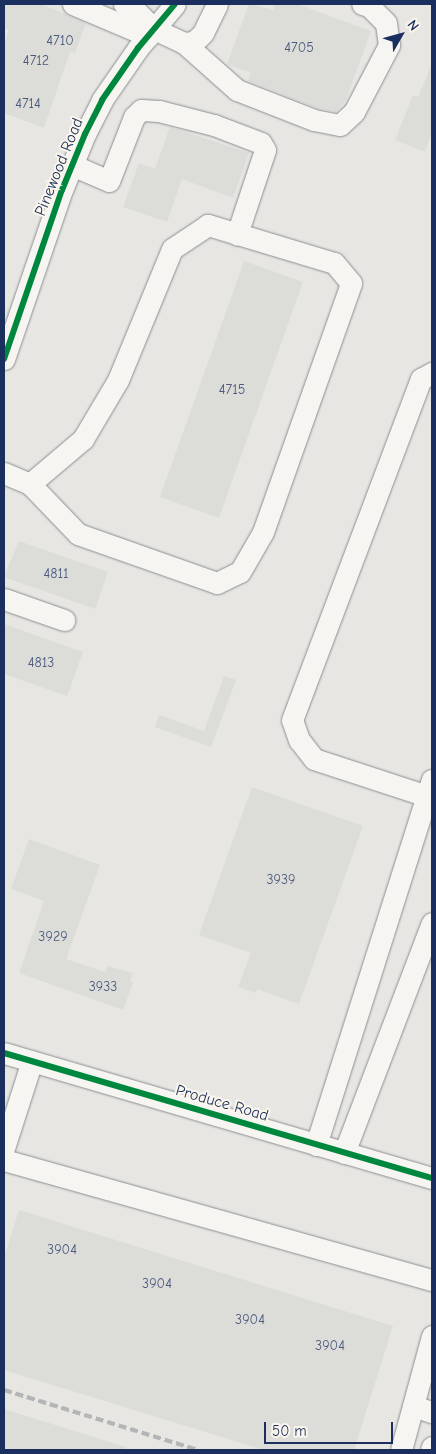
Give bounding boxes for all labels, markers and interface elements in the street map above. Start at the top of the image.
north arrow [376,10,426,60]
text: N [404,17,423,34]
house number: 4710 [46,33,74,49]
house number: 4705 [284,40,314,56]
house number: 4712 [23,53,49,69]
house number: 4714 [15,96,41,112]
street label: Pinewood Road [31,115,87,219]
house number: 4715 [219,382,245,398]
house number: 4811 [43,566,69,582]
house number: 4813 [28,655,54,671]
house number: 3939 [266,872,296,888]
house number: 3929 [38,929,68,945]
house number: 3933 [89,979,117,995]
street label: Produce Road [173,1081,271,1125]
house number: 3904 [47,1242,77,1258]
house number: 3904 [142,1276,172,1292]
house number: 3904 [235,1312,265,1328]
house number: 3904 [315,1338,345,1354]
scale bar [266,1412,395,1444]
text: 50 m [272,1422,307,1440]

